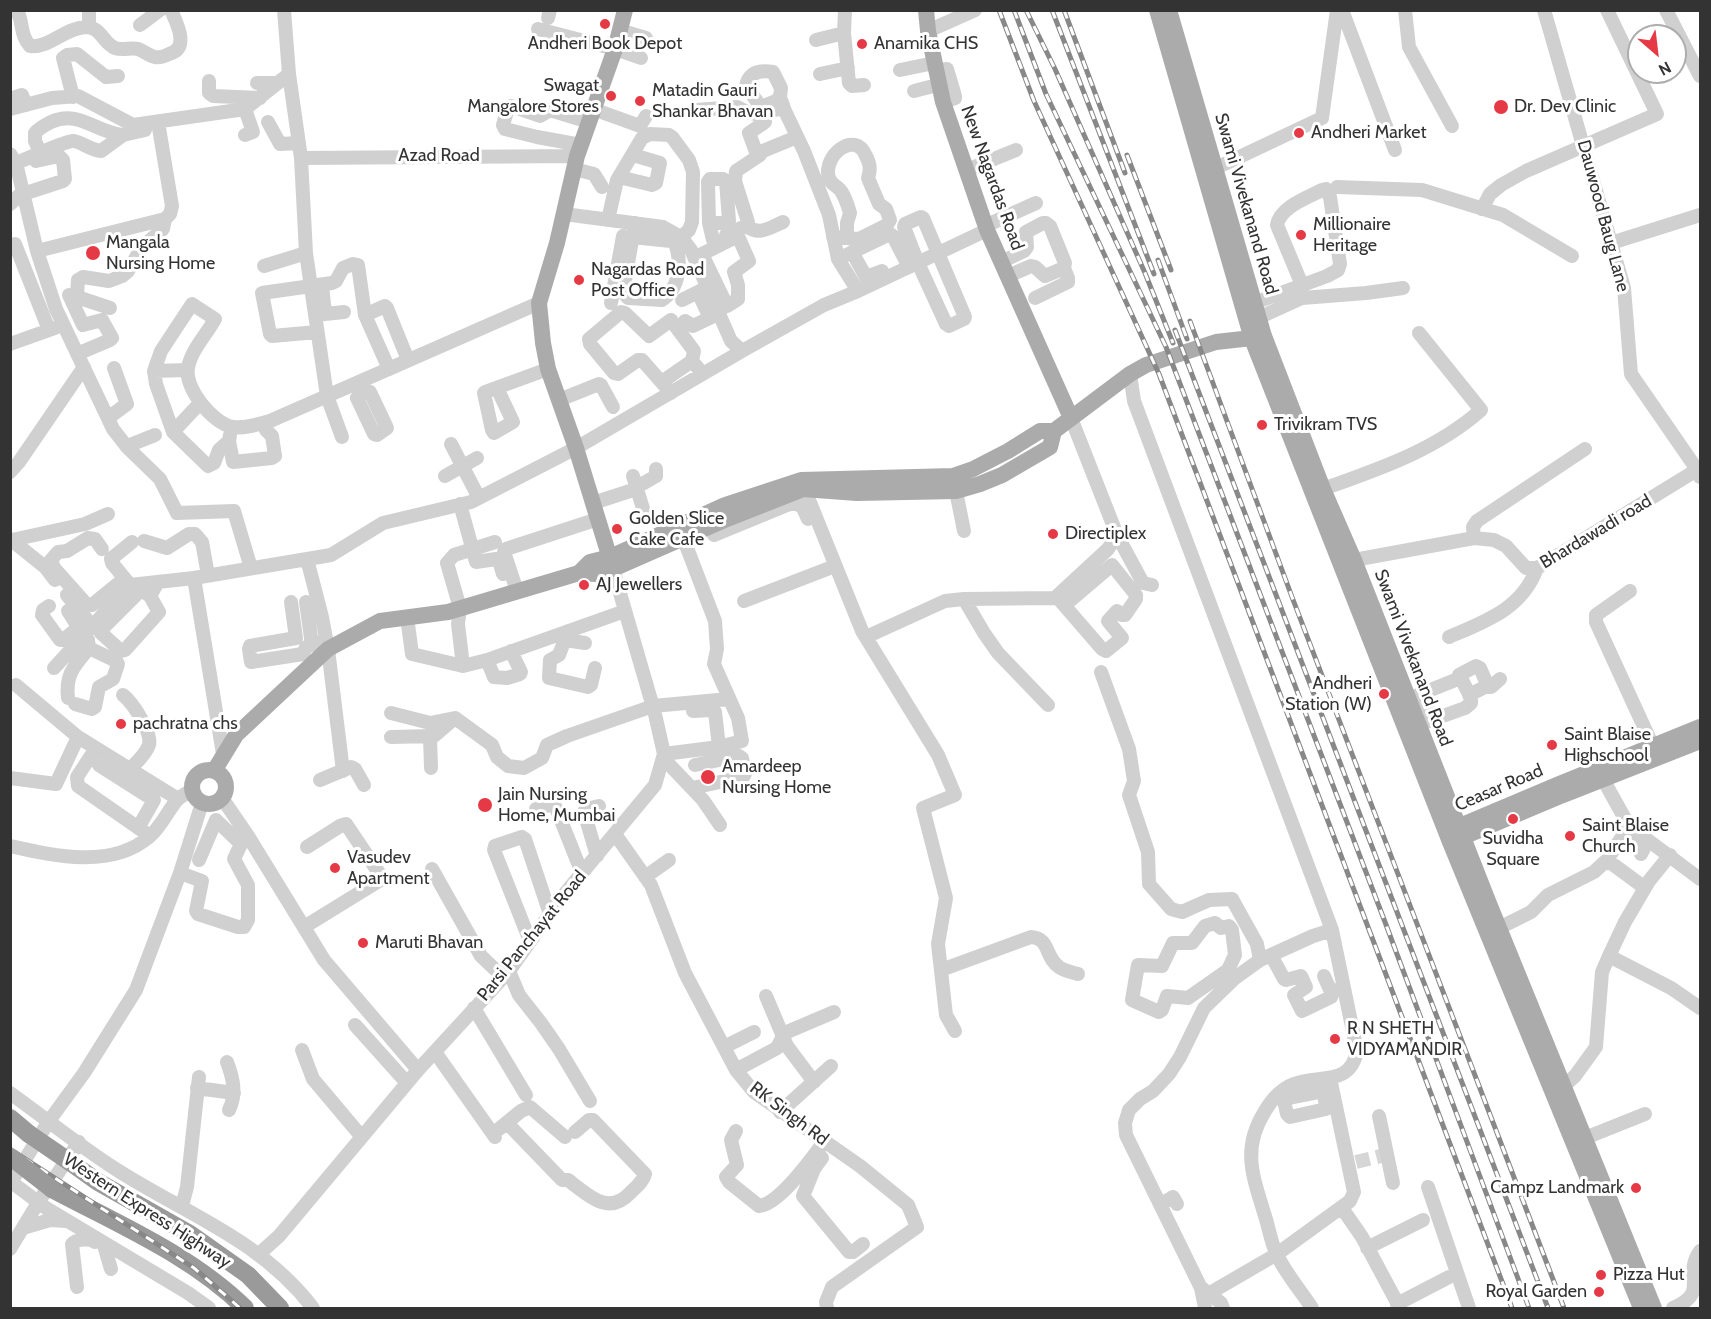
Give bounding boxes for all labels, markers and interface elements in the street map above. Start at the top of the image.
marker: Andheri Book Depot [598,17,612,31]
north arrow [1627,24,1687,84]
place label: Andheri Book Depot [528,33,682,55]
place label: Anamika CHS [874,33,978,55]
marker: Anamika CHS [855,37,869,51]
text: N [1655,58,1674,80]
place label: Swagat Mangalore Stores [467,75,599,118]
place label: Matadin Gauri Shankar Bhavan [652,80,773,122]
marker: Swagat Mangalore Stores [604,89,618,103]
marker: Matadin Gauri Shankar Bhavan [633,94,647,108]
place label: Dr. Dev Clinic [1514,96,1616,118]
marker: Dr. Dev Clinic [1492,98,1510,116]
street label: New Nagardas Road [956,103,1028,253]
street label: Swami Vivekanand Road [1210,111,1282,297]
place label: Andheri Market [1311,122,1426,144]
marker: Andheri Market [1292,126,1306,140]
street label: Dauwood Baug Lane [1572,138,1634,294]
street label: Azad Road [398,145,480,167]
place label: Millionaire Heritage [1313,214,1391,256]
marker: Millionaire Heritage [1294,228,1308,242]
place label: Mangala Nursing Home [106,232,215,274]
marker: Mangala Nursing Home [84,244,102,262]
place label: Nagardas Road Post Office [591,259,704,302]
marker: Nagardas Road Post Office [572,273,586,287]
place label: Trivikram TVS [1274,414,1377,436]
marker: Trivikram TVS [1255,418,1269,432]
street label: Bhardawadi road [1536,490,1656,574]
place label: Golden Slice Cake Cafe [629,508,724,550]
marker: Golden Slice Cake Cafe [610,522,624,536]
place label: Directiplex [1065,523,1146,545]
marker: Directiplex [1046,527,1060,541]
street label: Swami Vivekanand Road [1369,567,1457,749]
place label: AJ Jewellers [596,574,682,596]
marker: AJ Jewellers [577,578,591,592]
place label: Andheri Station (W) [1285,673,1372,716]
marker: Andheri Station (W) [1377,687,1391,701]
place label: pachratna chs [133,713,238,735]
marker: pachratna chs [114,717,128,731]
place label: Saint Blaise Highschool [1564,724,1651,766]
marker: Saint Blaise Highschool [1545,738,1559,752]
place label: Amardeep Nursing Home [722,756,831,798]
street label: Ceasar Road [1452,760,1546,816]
marker: Amardeep Nursing Home [699,768,717,786]
place label: Jain Nursing Home, Mumbai [498,784,615,826]
marker: Jain Nursing Home, Mumbai [476,796,494,814]
marker: Suvidha Square [1506,812,1520,826]
place label: Saint Blaise Church [1582,815,1669,858]
place label: Suvidha Square [1483,828,1543,870]
marker: Saint Blaise Church [1563,829,1577,843]
place label: Vasudev Apartment [347,847,429,890]
marker: Vasudev Apartment [328,861,342,875]
street label: Parsi Panchayat Road [473,867,591,1005]
place label: Maruti Bhavan [375,932,483,954]
marker: Maruti Bhavan [356,936,370,950]
place label: R N SHETH VIDYAMANDIR [1347,1018,1462,1060]
marker: R N SHETH VIDYAMANDIR [1328,1032,1342,1046]
street label: RK Singh Rd [746,1077,832,1151]
street label: Western Express Highway [59,1149,235,1273]
place label: Campz Landmark [1490,1177,1624,1199]
marker: Campz Landmark [1629,1181,1643,1195]
place label: Pizza Hut [1613,1264,1685,1286]
marker: Pizza Hut [1594,1268,1608,1282]
place label: Royal Garden [1485,1281,1587,1303]
marker: Royal Garden [1592,1285,1606,1299]

